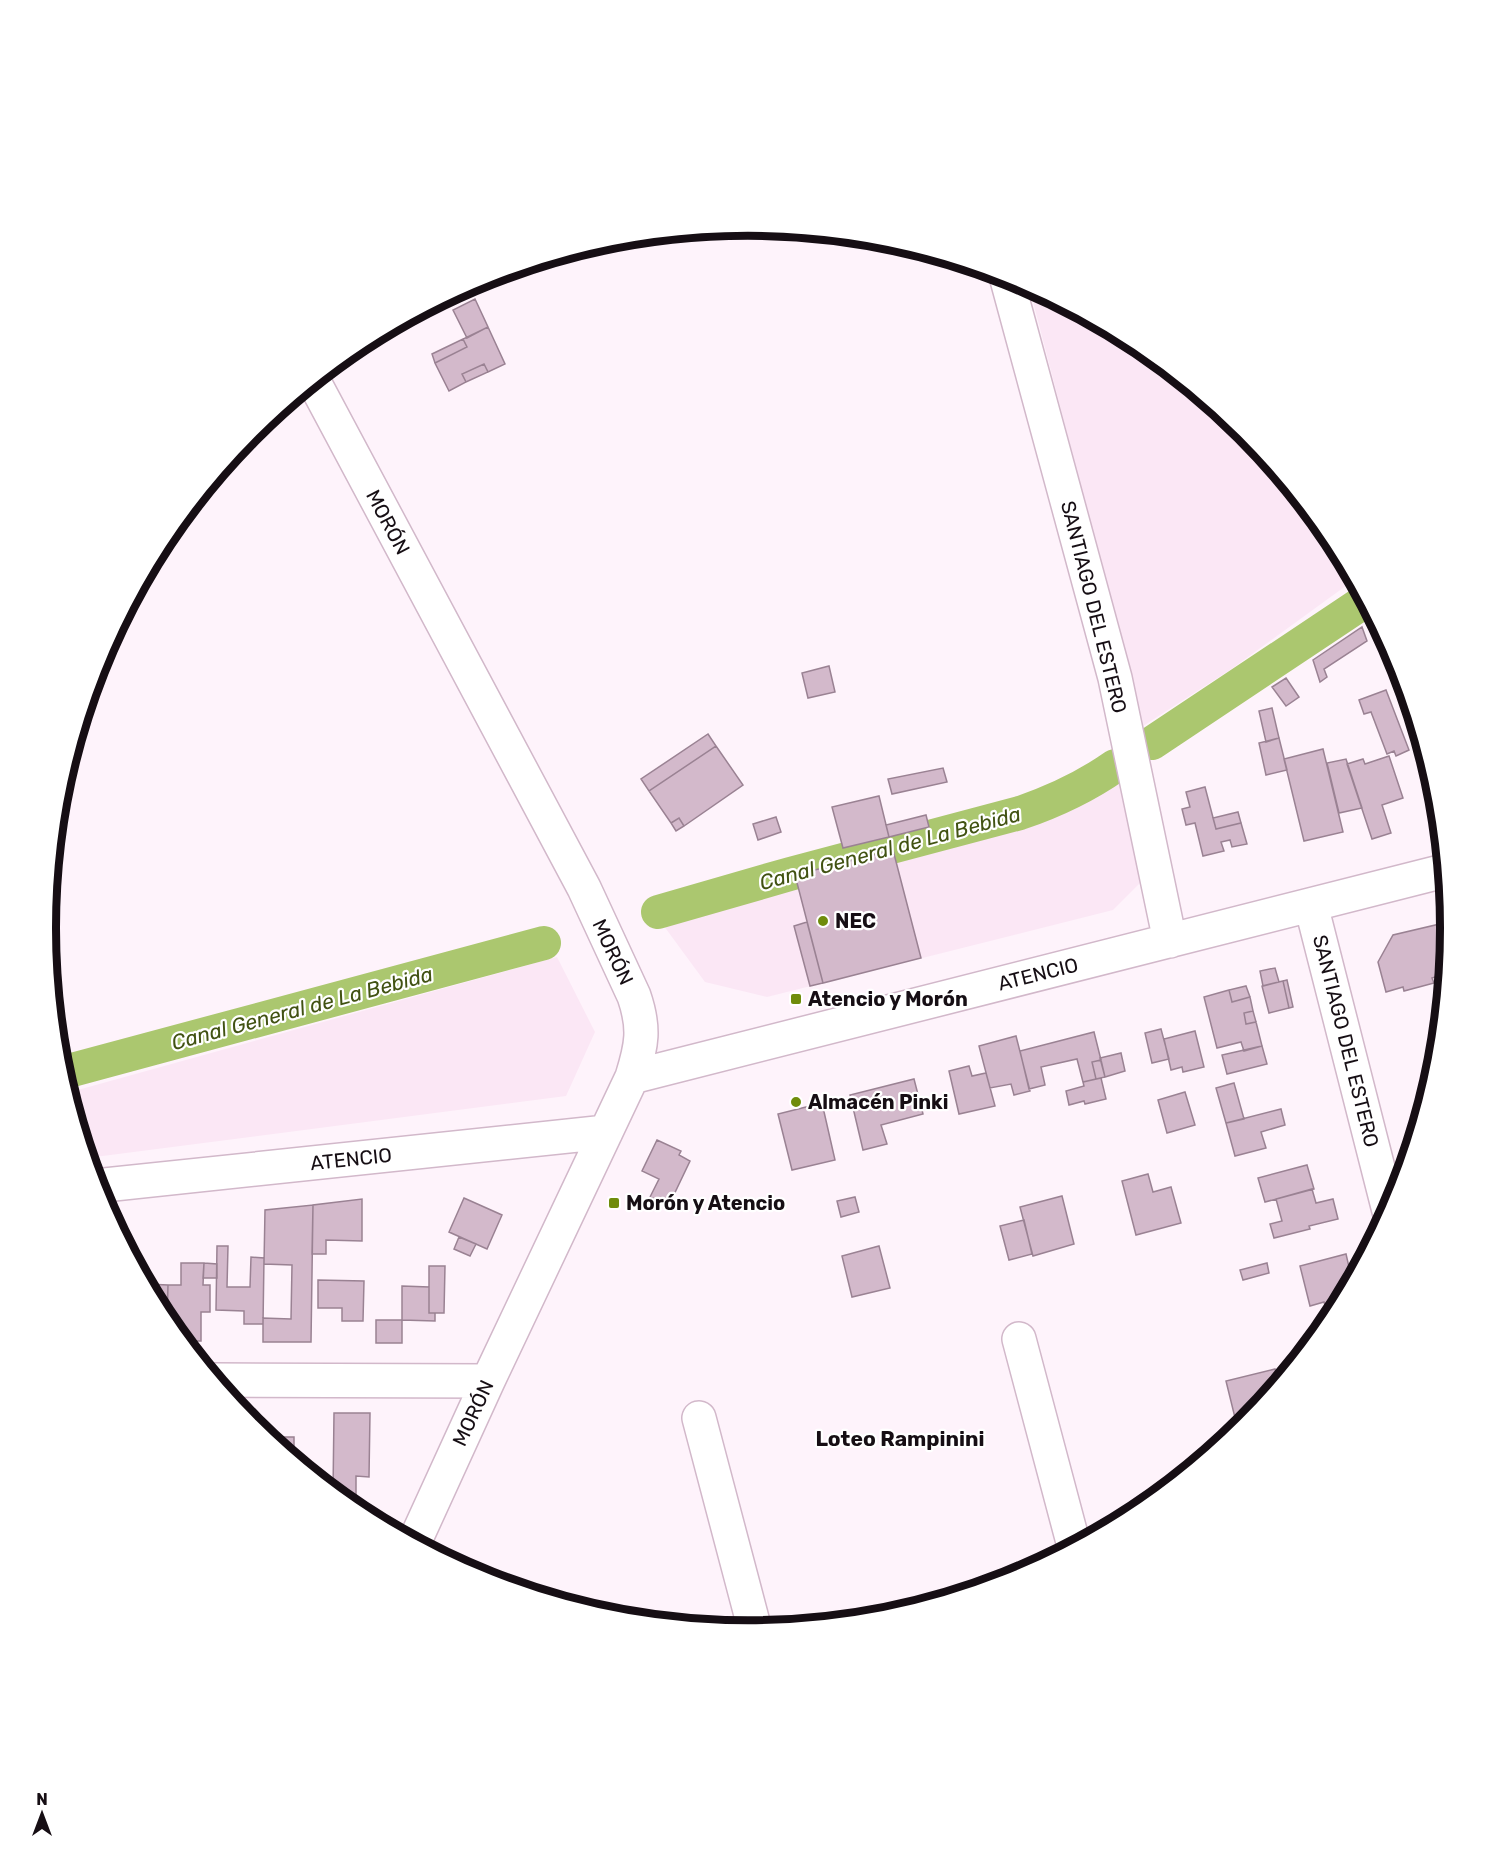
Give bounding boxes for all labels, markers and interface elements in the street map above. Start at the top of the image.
street label: MORÓN [361,485,415,559]
street label: SANTIAGO DEL ESTERO [1056,498,1132,716]
water label: Canal General de La Bebida [757,801,1023,895]
place label: NEC [835,909,876,933]
marker: NEC [816,914,830,928]
street label: MORÓN [587,915,639,989]
street label: SANTIAGO DEL ESTERO [1308,932,1384,1150]
street label: ATENCIO [995,952,1081,996]
water label: Canal General de La Bebida [169,961,435,1055]
place label: Atencio y Morón [808,987,968,1011]
marker: Atencio y Morón [789,992,803,1006]
place label: Almacén Pinki [808,1090,948,1114]
marker: Almacén Pinki [789,1095,803,1109]
street label: ATENCIO [309,1143,393,1175]
place label: Morón y Atencio [626,1191,785,1215]
marker: Morón y Atencio [607,1196,621,1210]
street label: MORÓN [447,1376,499,1450]
district label: Loteo Rampinini [815,1426,985,1451]
north arrow [12,1784,72,1844]
text: N [36,1790,48,1809]

